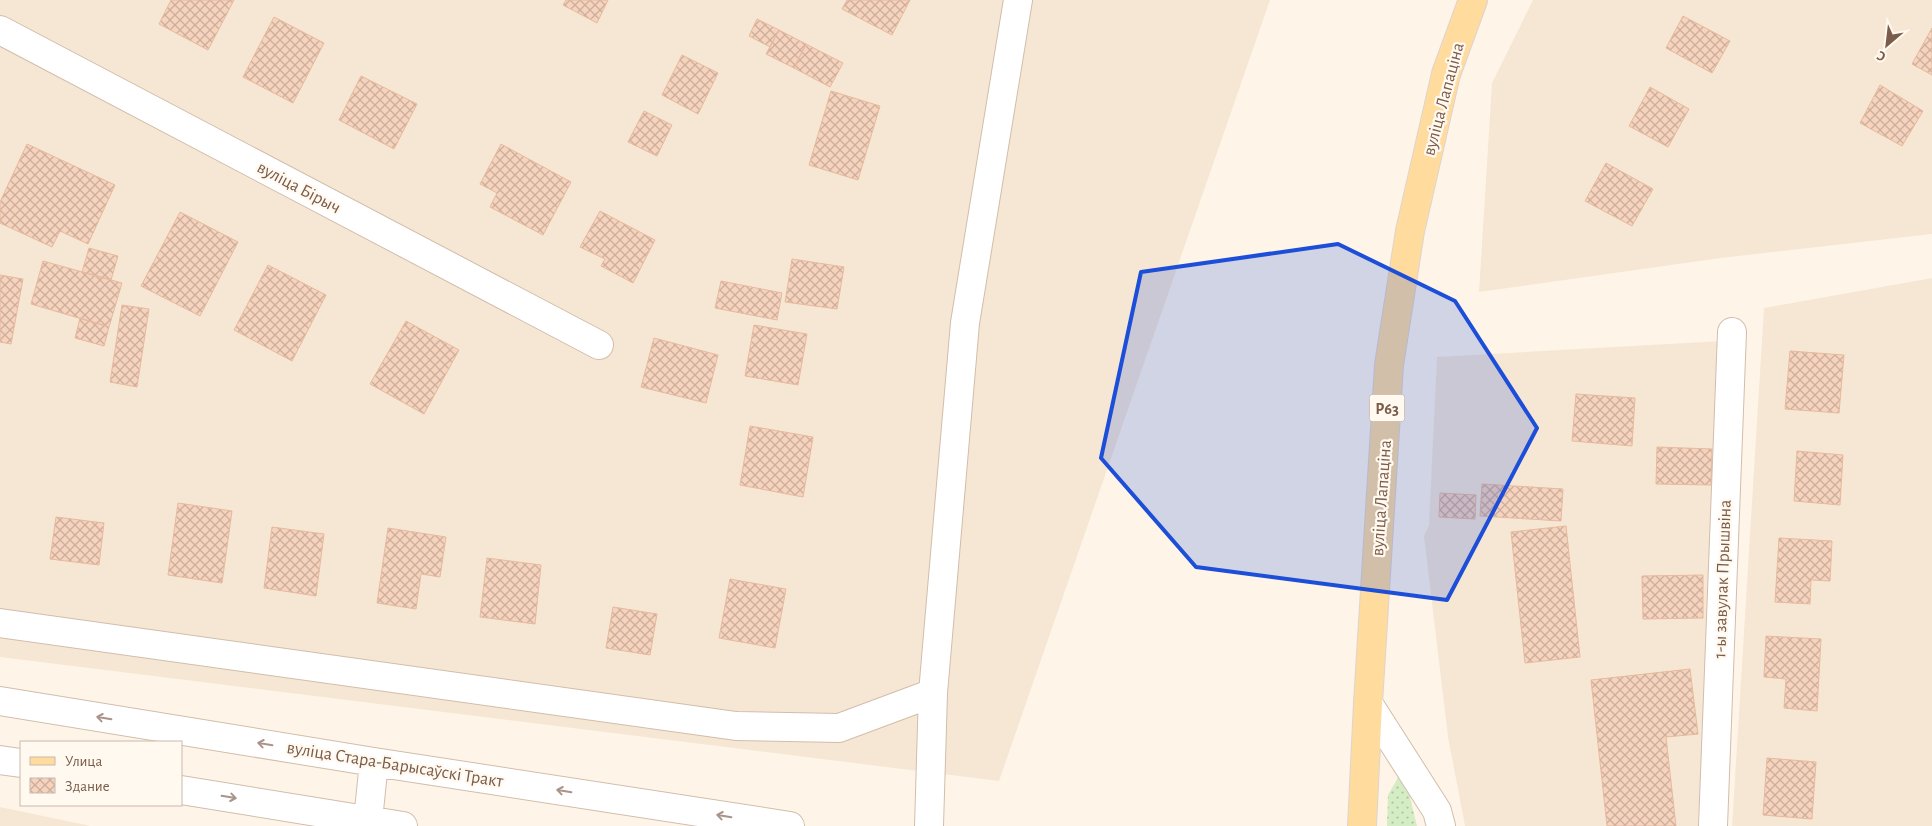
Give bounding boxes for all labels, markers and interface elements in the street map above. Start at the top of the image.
north arrow [1862,20,1912,70]
street label: вуліца Лапаціна [1420,41,1468,158]
text: С [1874,47,1888,64]
street label: вуліца Бірыч [254,158,343,217]
road number: Р63 [1370,394,1404,422]
street label: вуліца Лапаціна [1369,439,1395,557]
street label: 1-ы завулак Прышвіна [1711,499,1735,659]
one-way arrow [97,712,113,722]
one-way arrow [257,738,273,748]
street label: вуліца Стара-Барысаўскі Тракт [285,739,505,791]
legend [20,741,182,806]
text: Улица [65,754,102,769]
text: Здание [65,779,110,794]
one-way arrow [556,786,572,796]
one-way arrow [221,793,237,803]
one-way arrow [716,811,732,821]

